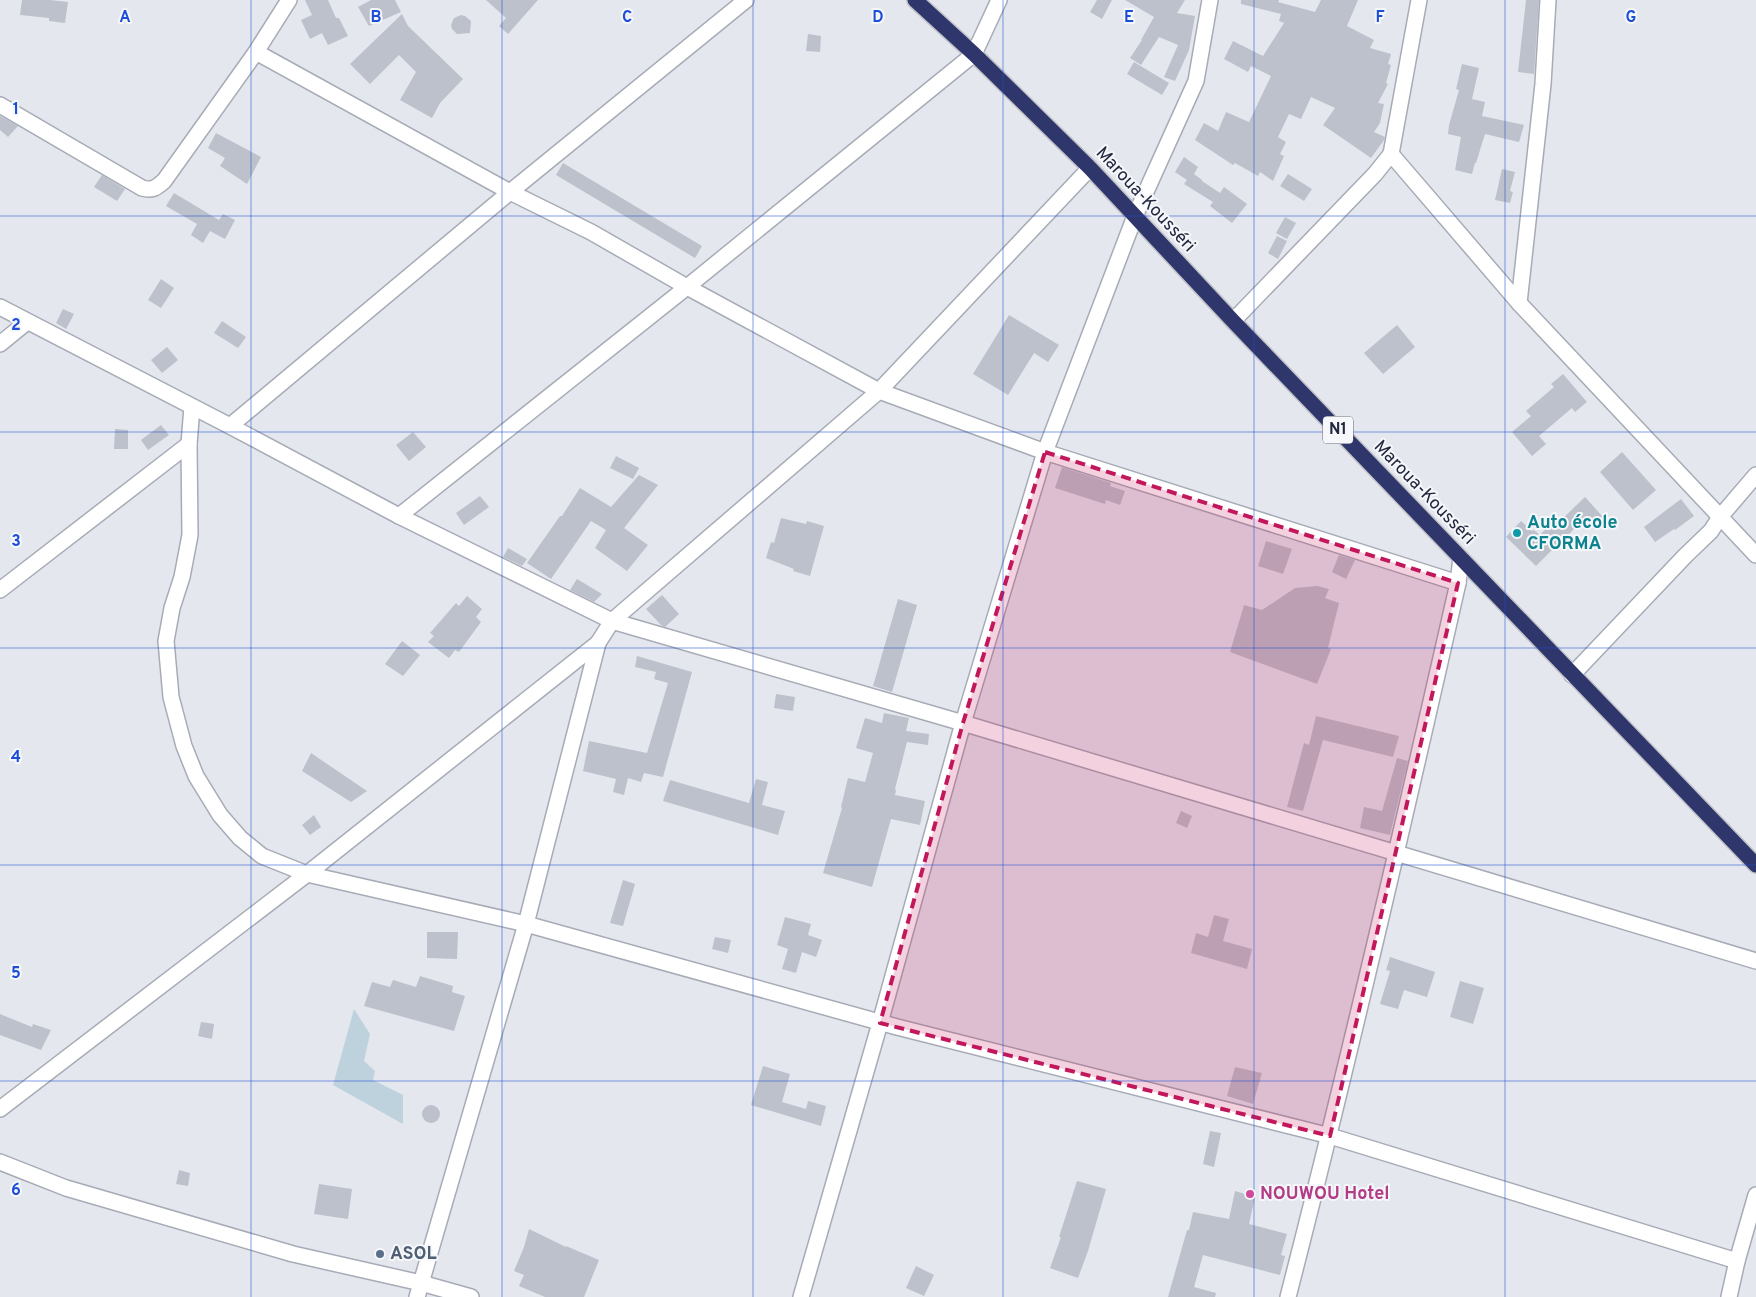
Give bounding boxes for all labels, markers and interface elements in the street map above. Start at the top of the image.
text: A [119,8,131,28]
text: B [370,8,382,28]
text: C [622,8,632,28]
text: D [872,8,884,28]
text: E [1124,8,1134,28]
text: F [1375,8,1385,28]
text: G [1626,8,1636,28]
text: 1 [13,100,19,120]
street label: Maroua-Kousséri [1090,142,1200,258]
text: 2 [11,316,21,336]
road number: N1 [1323,416,1353,444]
street label: Maroua-Kousséri [1368,436,1480,550]
place label: Auto école CFORMA [1527,512,1617,556]
marker: Auto école CFORMA [1511,527,1523,539]
text: 3 [11,532,21,552]
text: 4 [11,748,21,768]
text: 5 [11,964,21,984]
text: 6 [11,1181,21,1201]
place label: NOUWOU Hotel [1260,1183,1390,1206]
marker: NOUWOU Hotel [1244,1188,1256,1200]
place label: ASOL [390,1243,437,1266]
marker: ASOL [374,1248,386,1260]

